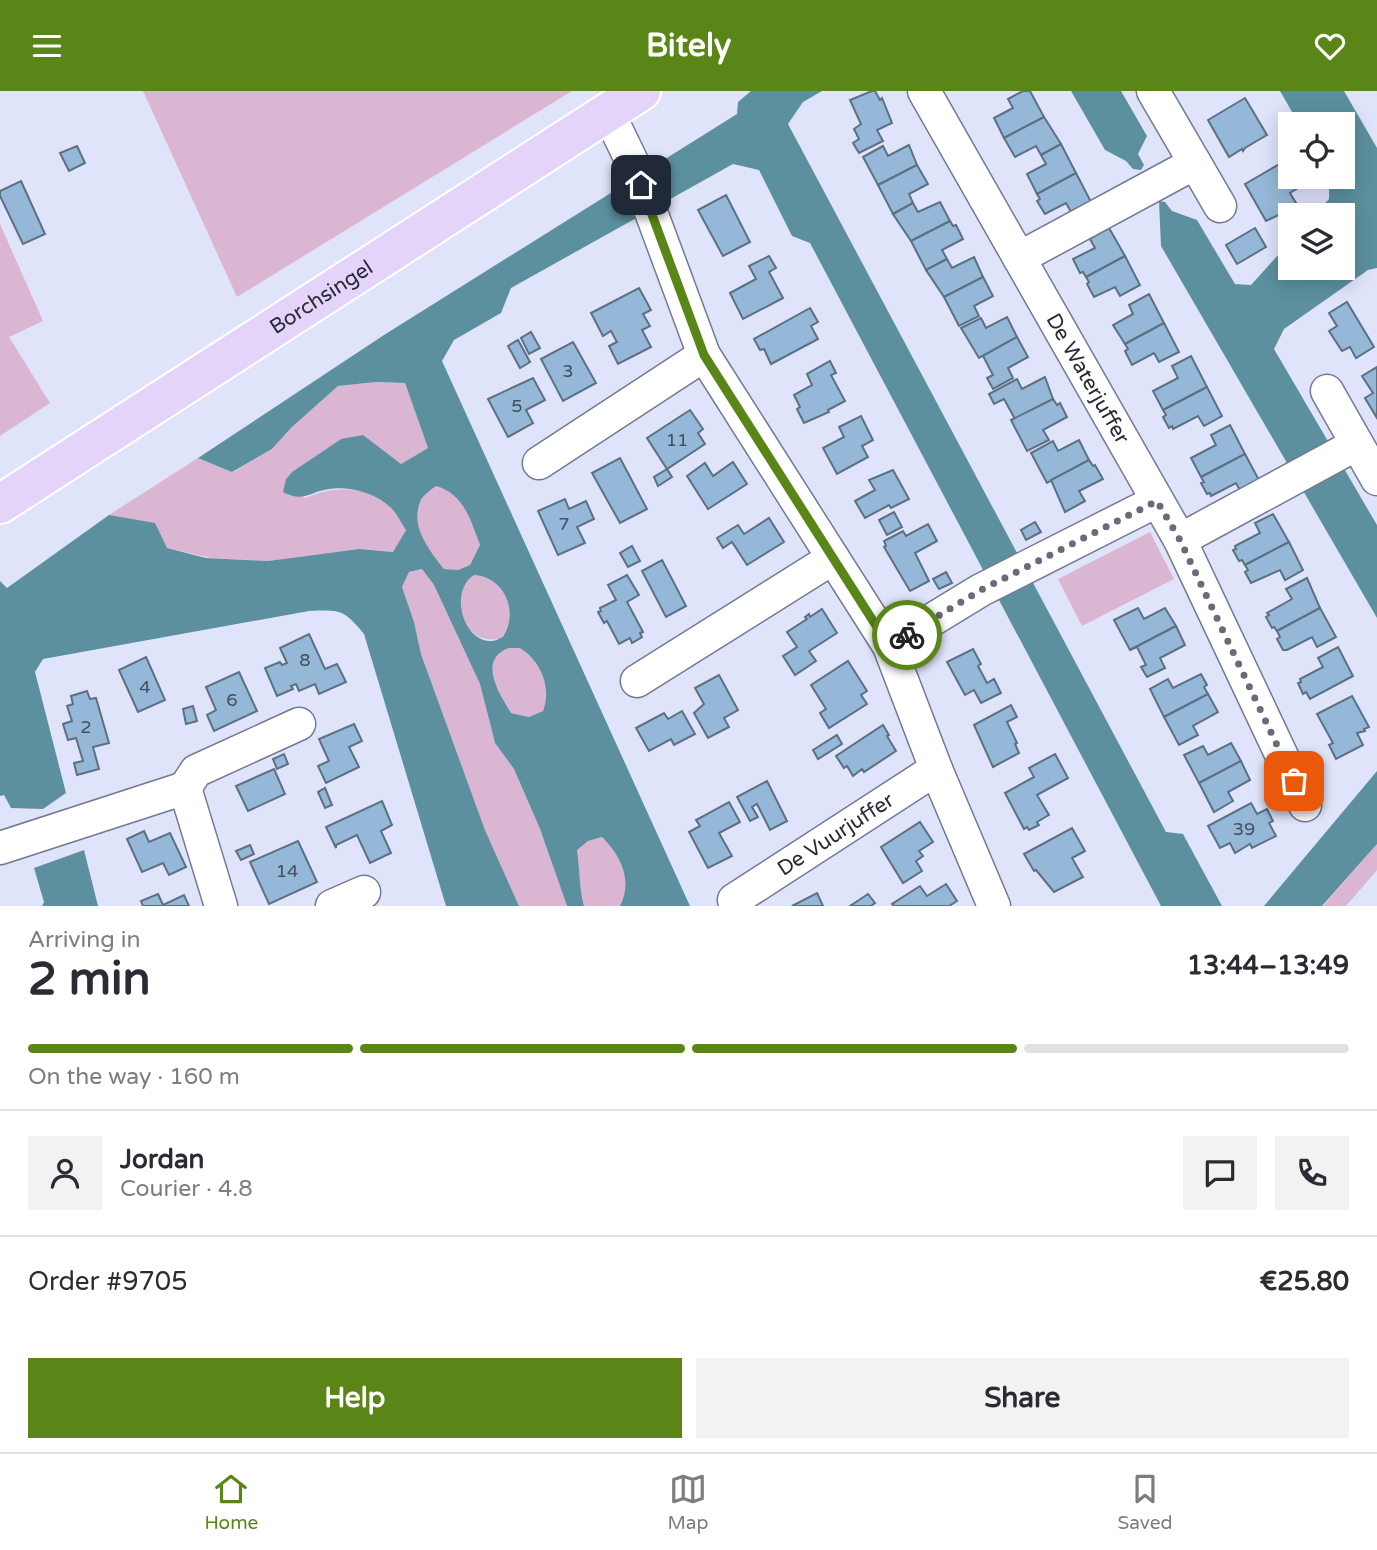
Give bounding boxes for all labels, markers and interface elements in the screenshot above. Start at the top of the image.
icon: menu [28,27,66,65]
text: Bitely [646,27,731,65]
icon: heart [1311,27,1349,65]
map controls [1278,112,1355,280]
button: locate [1278,112,1355,189]
pin [611,155,671,215]
icon: home [622,166,660,204]
button: layers [1278,203,1355,280]
street label: Borchsingel [265,255,377,339]
street label: De Waterjuffer [1041,309,1135,448]
house number: 3 [562,360,574,382]
house number: 5 [511,395,523,417]
house number: 11 [666,429,688,451]
house number: 7 [558,513,570,535]
courier [872,600,942,670]
icon: bike [888,616,926,654]
house number: 8 [299,649,311,671]
house number: 4 [139,676,151,698]
house number: 6 [226,689,238,711]
house number: 2 [80,716,92,738]
pin [1264,751,1324,811]
icon: bag [1275,762,1313,800]
street label: De Vuurjuffer [773,787,898,881]
house number: 39 [1233,818,1255,840]
house number: 14 [276,860,298,882]
text: Arriving in [28,926,141,954]
text: 13:44–13:49 [1187,950,1349,981]
text: 2 min [28,952,151,1007]
text: On the way · 160 m [28,1063,240,1091]
button: person [28,1136,102,1210]
button: chat [1183,1136,1257,1210]
button: phone [1275,1136,1349,1210]
text: Jordan [120,1144,204,1175]
text: Courier · 4.8 [120,1175,253,1203]
text: Order #9705 [28,1266,188,1297]
text: €25.80 [1260,1266,1349,1297]
button: Help [28,1358,682,1438]
button: Share [696,1358,1349,1438]
tab: Home [205,1470,258,1534]
tab: Map [667,1470,708,1534]
tab: Saved [1118,1470,1172,1534]

